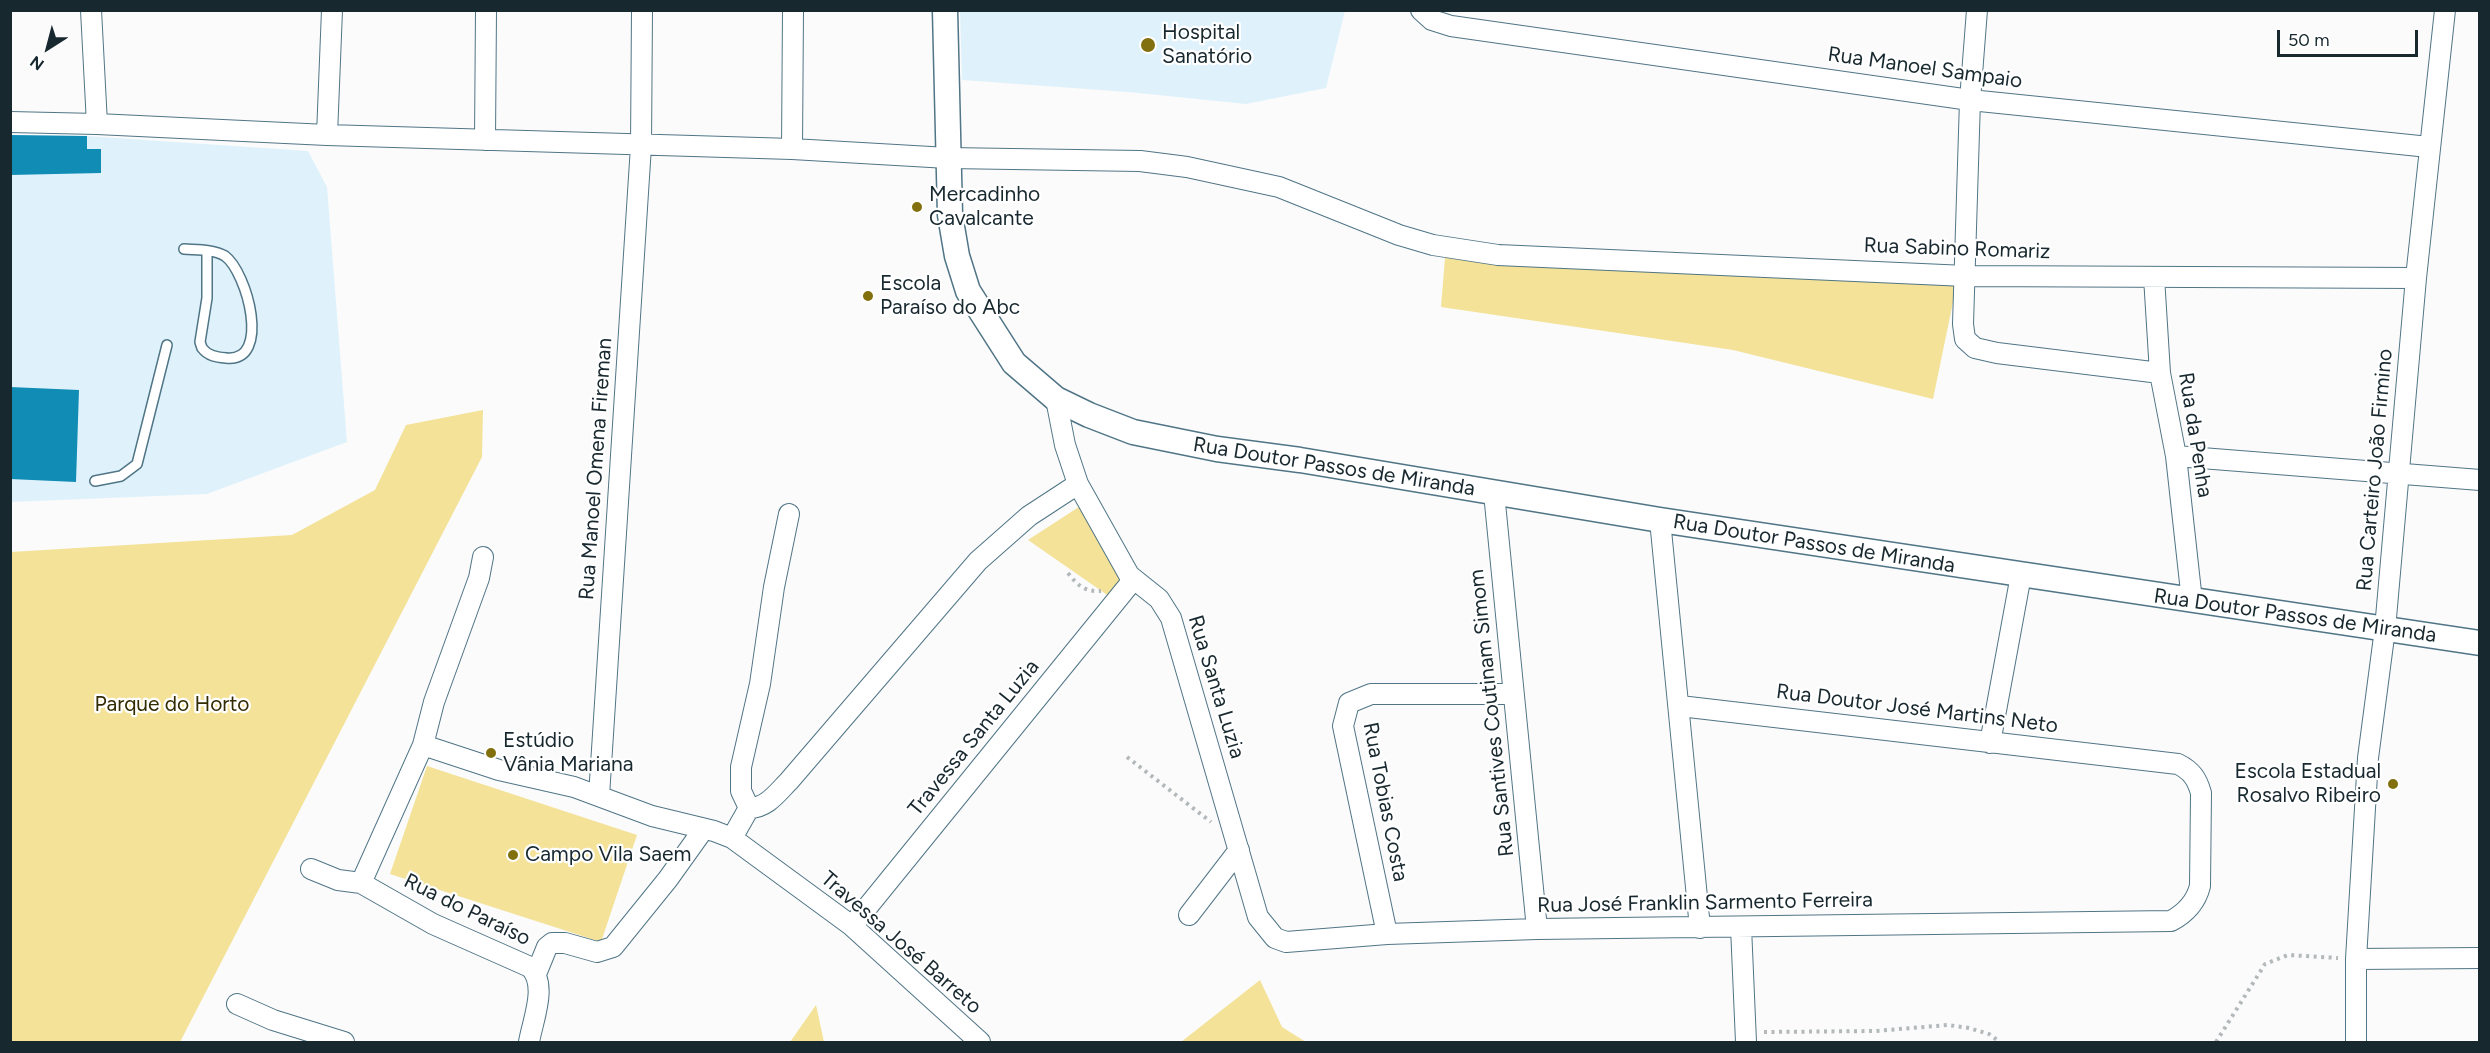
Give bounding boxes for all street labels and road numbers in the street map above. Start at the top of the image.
street label: Rua Manoel Sampaio [1826,42,2024,94]
street label: Rua Sabino Romariz [1863,233,2051,265]
street label: Rua Manoel Omena Fireman [574,337,618,601]
street label: Rua Carteiro João Firmino [2352,348,2398,592]
street label: Rua da Penha [2173,371,2217,499]
street label: Rua Doutor Passos de Miranda [1191,432,1477,502]
street label: Rua Doutor Passos de Miranda [1671,509,1957,579]
street label: Rua Santives Coutinam Simom [1464,568,1520,858]
street label: Rua Doutor Passos de Miranda [2152,584,2438,648]
street label: Rua Santa Luzia [1182,612,1250,762]
street label: Travessa Santa Luzia [903,655,1045,821]
street label: Rua Doutor José Martins Neto [1775,679,2059,739]
street label: Rua Tobias Costa [1357,720,1413,884]
street label: Travessa José Barreto [816,866,986,1020]
street label: Rua do Paraíso [400,868,534,952]
street label: Rua José Franklin Sarmento Ferreira [1537,887,1873,919]

